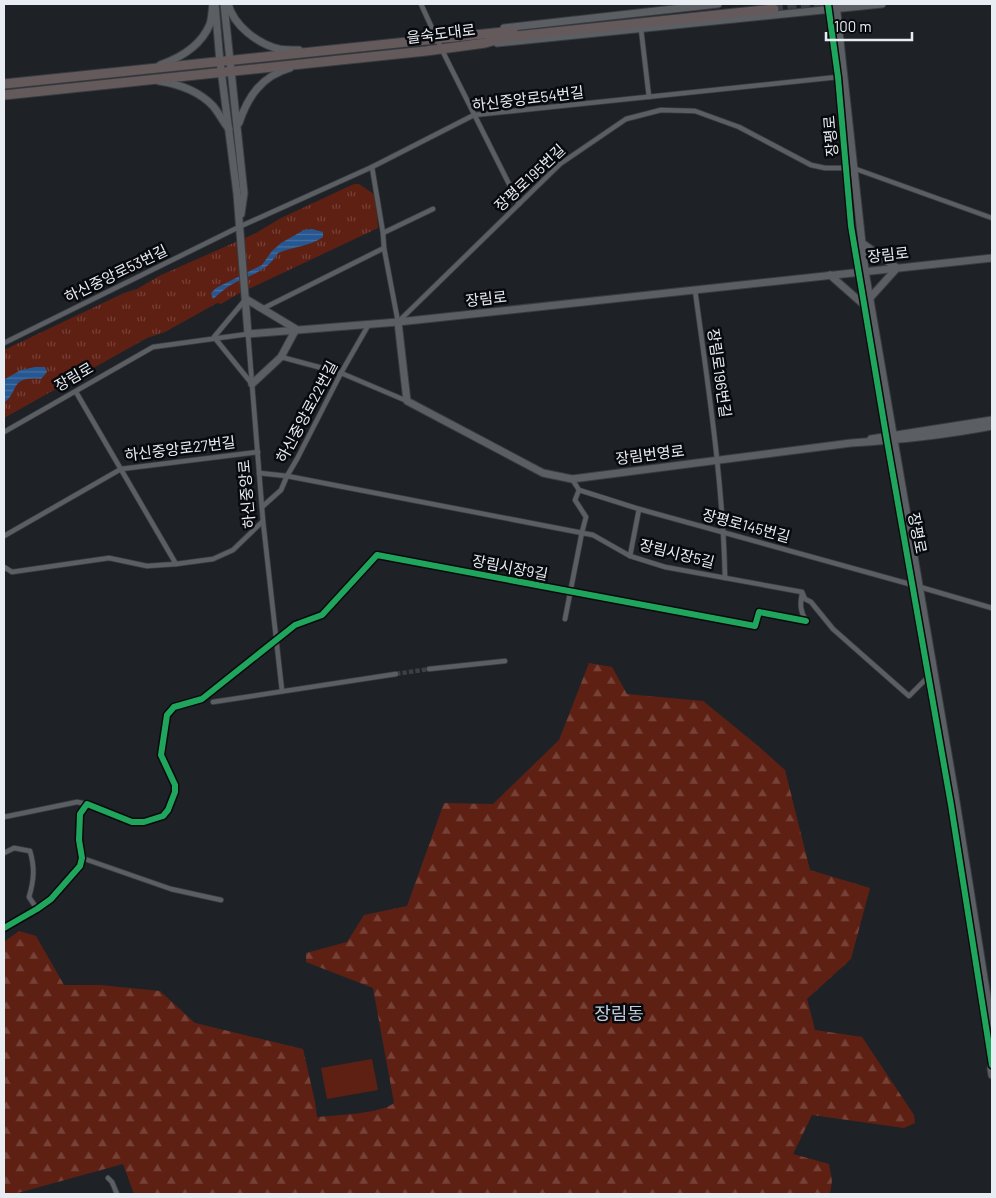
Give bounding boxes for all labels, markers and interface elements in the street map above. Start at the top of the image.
scale bar [826,10,912,42]
text: 100 m [834,17,872,35]
street label: 을숙도대로 [406,20,476,46]
street label: 하신중앙로54번길 [471,82,585,114]
street label: 장평로 [819,115,841,157]
street label: 장평로195번길 [490,140,568,214]
street label: 하신중앙로53번길 [61,240,170,306]
street label: 장림로 [866,243,909,265]
street label: 장림로 [464,287,507,309]
street label: 장림로196번길 [705,327,735,419]
street label: 장림로 [51,358,96,394]
street label: 하신중앙로22번길 [272,358,341,466]
street label: 하신중앙로27번길 [123,432,236,464]
street label: 장림번영로 [615,441,685,467]
street label: 하신중앙로 [234,459,258,529]
street label: 장평로145번길 [700,505,792,545]
street label: 장평로 [905,511,931,555]
street label: 장림시장5길 [638,535,717,571]
street label: 장림시장9길 [471,551,550,583]
district label: 장림동 [594,1002,644,1024]

